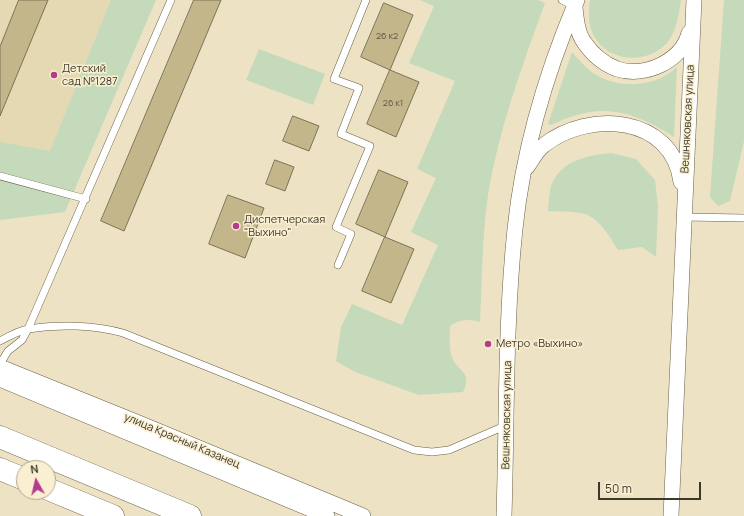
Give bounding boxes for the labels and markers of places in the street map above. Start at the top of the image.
place label: Детский сад №1287 [62,62,118,88]
marker: Детский сад №1287 [49,70,59,80]
place label: Диспетчерская "Выхино" [244,213,325,239]
marker: Диспетчерская "Выхино" [231,221,241,231]
place label: Метро «Выхино» [496,337,583,351]
marker: Метро «Выхино» [483,339,493,349]

